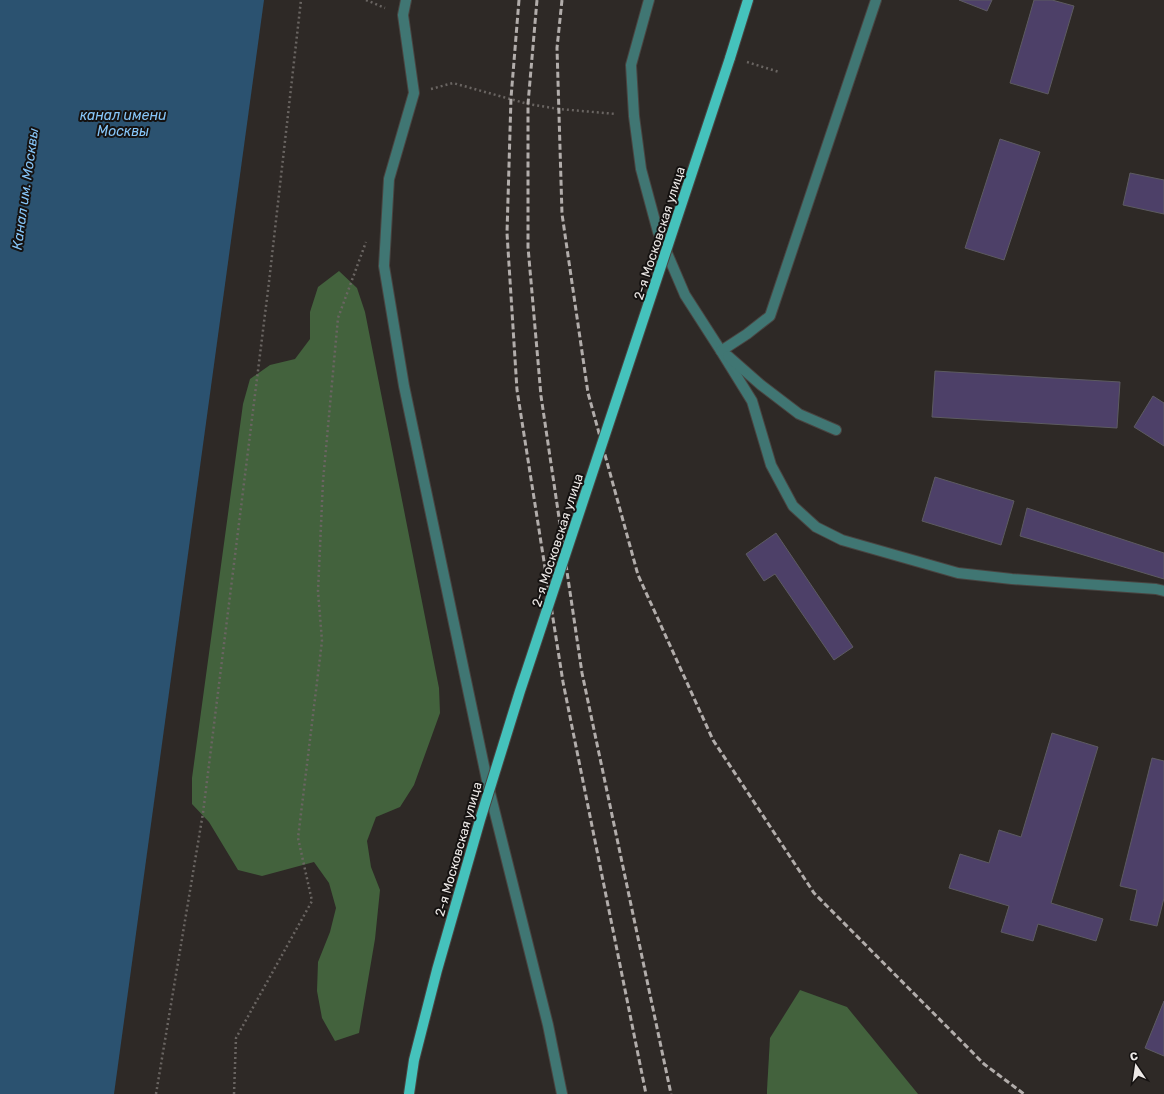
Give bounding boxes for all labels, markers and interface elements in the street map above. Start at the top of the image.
water label: канал имени Москвы [80,107,167,140]
water label: Канал им. Москвы [9,127,42,251]
street label: 2-я Московская улица [631,165,688,302]
street label: 2-я Московская улица [529,472,586,609]
street label: 2-я Московская улица [432,780,485,918]
north arrow [1116,1046,1156,1086]
text: С [1129,1049,1139,1064]

